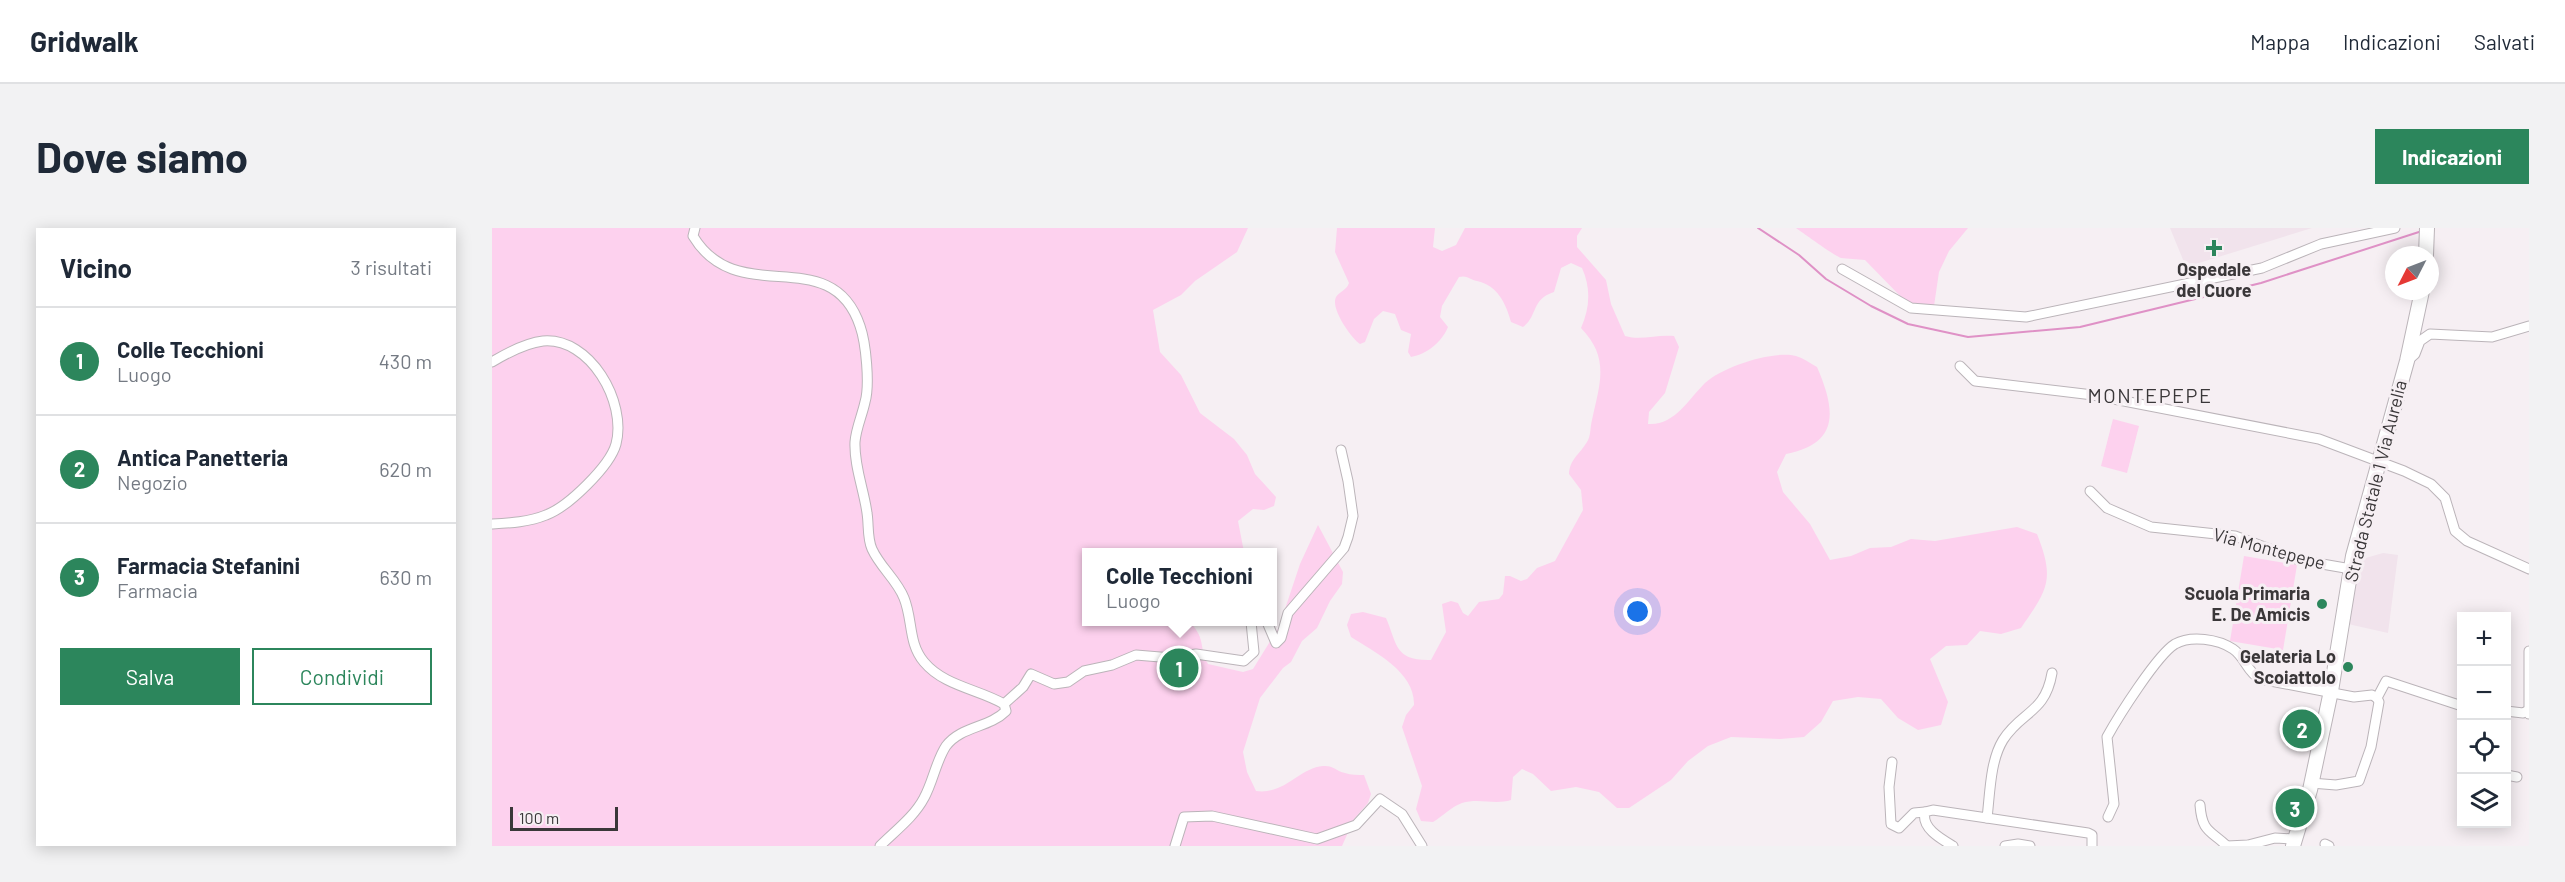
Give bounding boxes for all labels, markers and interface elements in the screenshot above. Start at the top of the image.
text: Gridwalk [30,24,139,58]
text: Mappa [2250,29,2310,54]
text: Indicazioni [2343,29,2441,54]
text: Salvati [2474,29,2535,54]
button: Indicazioni [2375,129,2529,184]
text: Dove siamo [36,131,248,181]
marker: Ospedale del Cuore [2205,239,2223,257]
north arrow [2385,246,2439,300]
text: Vicino [60,252,132,283]
text: 3 risultati [351,255,432,279]
place label: Ospedale del Cuore [2176,258,2252,301]
text: Colle Tecchioni [117,336,264,362]
text: 1 [76,349,83,373]
text: 430 m [379,349,432,373]
text: Luogo [117,362,172,386]
street label: Strada Statale 1 Via Aurelia [2339,378,2411,584]
district label: MONTEPEPE [2087,383,2213,407]
text: Antica Panetteria [117,444,288,470]
text: 2 [74,457,85,481]
text: 620 m [379,457,432,481]
text: Negozio [117,470,188,494]
street label: Via Montepepe [2211,523,2328,574]
popup [1082,548,1277,626]
text: Farmacia Stefanini [117,552,300,578]
text: Colle Tecchioni [1106,562,1253,588]
text: 3 [74,565,85,589]
text: 630 m [380,565,432,589]
text: Farmacia [117,578,198,602]
place label: Scuola Primaria E. De Amicis [2185,582,2310,625]
text: Luogo [1106,588,1161,612]
your location [1623,597,1652,626]
marker: Scuola Primaria E. De Amicis [2315,597,2329,611]
map controls [2457,612,2511,828]
button: + [2457,612,2511,666]
place label: Gelateria Lo Scoiattolo [2240,645,2336,688]
pin: 1 [1160,646,1198,690]
button: Salva [60,648,240,705]
button: Condividi [252,648,432,705]
marker: Gelateria Lo Scoiattolo [2341,660,2355,674]
button: − [2457,666,2511,720]
pin: 2 [2282,706,2322,752]
button: locate [2457,720,2511,774]
button: layers [2457,774,2511,828]
pin: 3 [2276,786,2314,830]
scale bar [510,804,618,832]
text: 100 m [519,808,559,827]

